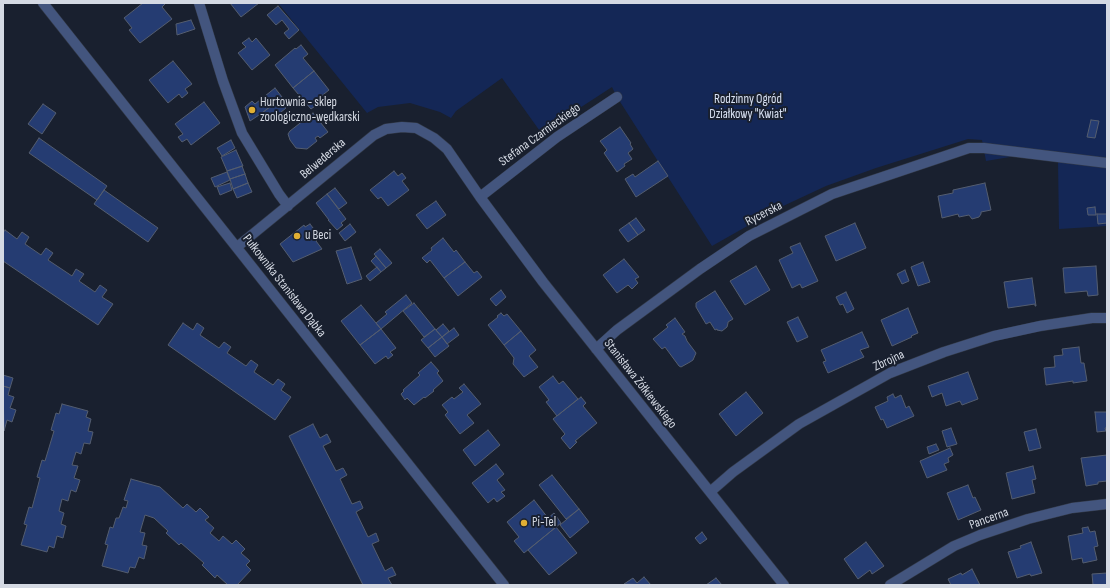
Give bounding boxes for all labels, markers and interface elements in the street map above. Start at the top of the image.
park label: Rodzinny Ogród Działkowy "Kwiat" [709,92,787,123]
place label: Hurtownia - sklep zoologiczno-wędkarski [260,95,360,126]
street label: Stefana Czarnieckiego [496,100,584,170]
marker: Hurtownia - sklep zoologiczno-wędkarski [247,105,257,115]
street label: Belwederska [297,135,349,183]
street label: Rycerska [743,198,785,230]
place label: u Beci [305,228,331,244]
marker: u Beci [292,231,302,241]
street label: Pułkownika Stanisława Dąbka [239,232,329,340]
street label: Stanisława Żółkiewskiego [600,336,680,432]
street label: Zbrojna [871,347,907,375]
street label: Pancerna [967,505,1011,533]
place label: Pi-Tel [532,515,556,531]
marker: Pi-Tel [519,518,529,528]

